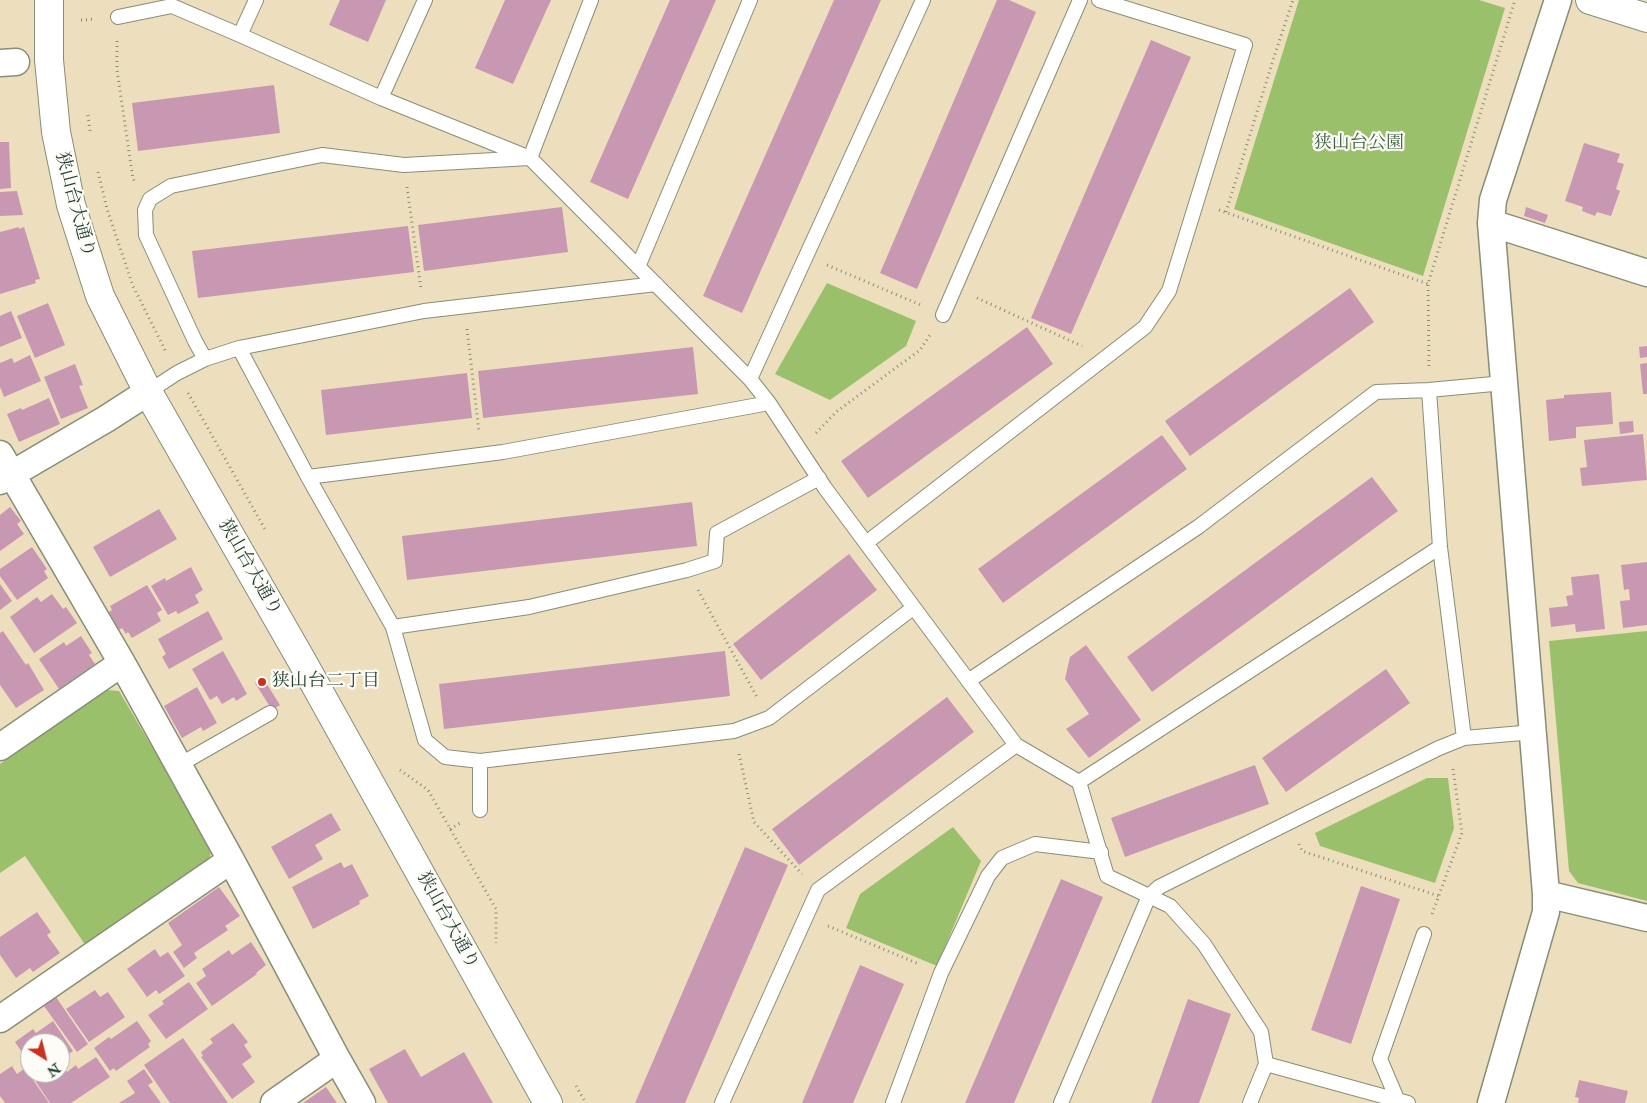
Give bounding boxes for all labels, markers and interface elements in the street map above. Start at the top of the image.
park label: 狭山台公園 [1314,133,1404,155]
street label: 狭山台大通り [50,150,98,260]
street label: 狭山台大通り [213,516,285,620]
place label: 狭山台二丁目 [272,671,380,693]
marker: 狭山台二丁目 [256,676,268,688]
street label: 狭山台大通り [411,869,483,973]
north arrow [20,1033,70,1083]
text: N [43,1059,64,1080]

